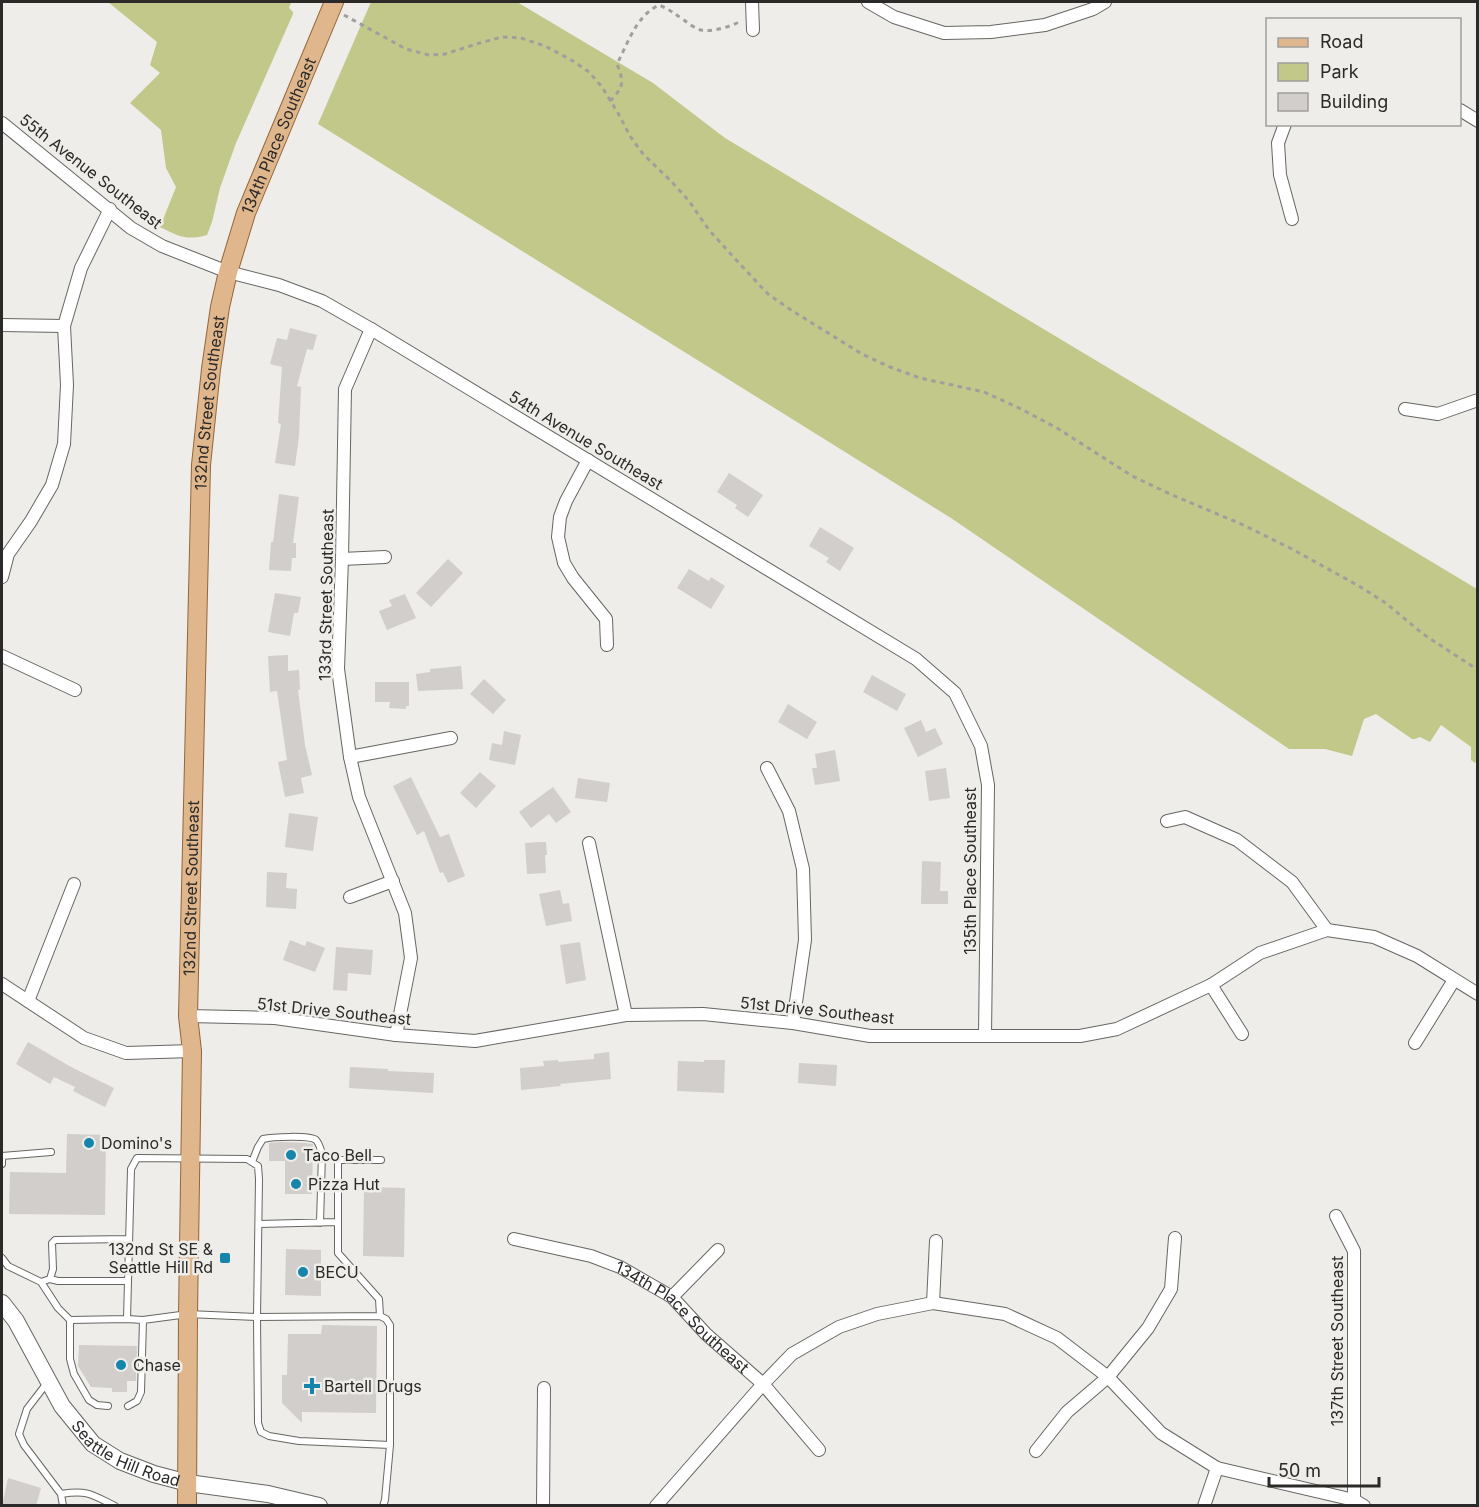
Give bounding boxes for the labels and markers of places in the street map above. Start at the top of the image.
place label: Domino's [101,1133,172,1153]
marker: Domino's [82,1136,96,1150]
place label: Taco Bell [303,1145,372,1165]
marker: Taco Bell [284,1148,298,1162]
place label: Pizza Hut [308,1174,380,1194]
marker: Pizza Hut [289,1177,303,1191]
place label: 132nd St SE & Seattle Hill Rd [108,1239,214,1277]
marker: 132nd St SE & Seattle Hill Rd [218,1251,232,1265]
place label: BECU [315,1262,359,1282]
marker: BECU [296,1265,310,1279]
place label: Chase [133,1355,181,1375]
marker: Chase [114,1358,128,1372]
place label: Bartell Drugs [324,1376,422,1396]
marker: Bartell Drugs [305,1379,319,1393]

